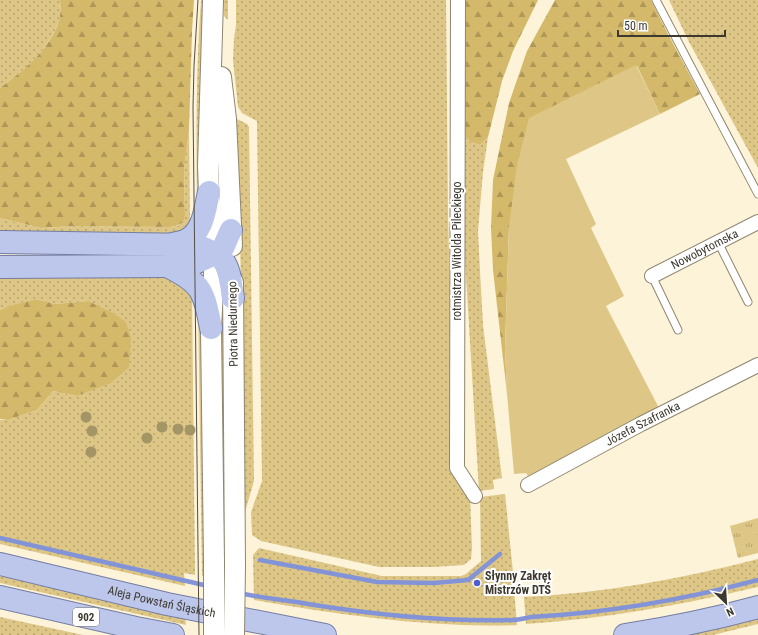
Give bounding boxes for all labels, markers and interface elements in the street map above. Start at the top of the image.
scale bar [618,12,725,38]
text: 50 m [624,19,648,33]
street label: rotmistrza Witolda Pileckiego [450,182,464,320]
street label: Nowobytomska [669,226,741,272]
street label: Piotra Niedurnego [225,281,241,367]
street label: Józefa Szafranka [603,398,682,449]
place label: Słynny Zakręt Mistrzów DTŚ [485,569,552,597]
marker: Słynny Zakręt Mistrzów DTŚ [472,578,482,588]
street label: Aleja Powstań Śląskich [106,583,217,620]
north arrow [706,583,746,623]
text: N [724,604,736,619]
road number: 902 [73,608,99,626]

